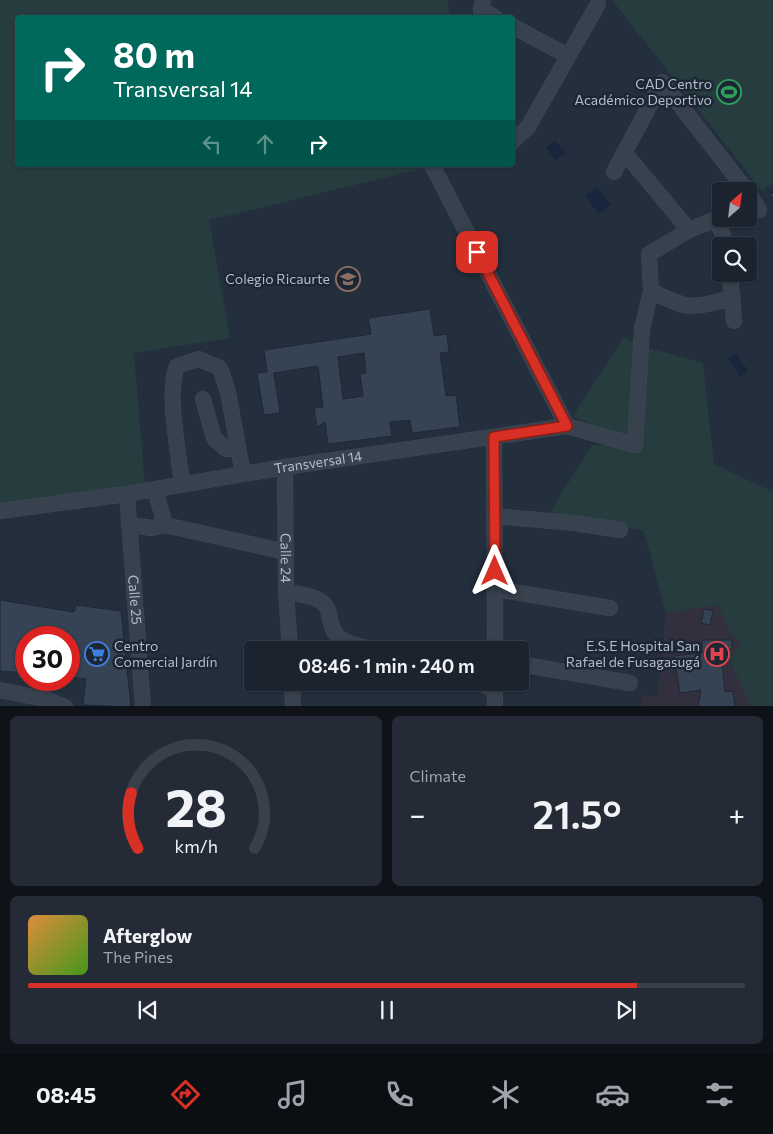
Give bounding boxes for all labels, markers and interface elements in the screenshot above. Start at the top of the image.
text: 80 m [113,32,195,75]
icon: right [30,35,95,100]
text: Transversal 14 [113,75,253,102]
place label: CAD Centro Académico Deportivo [575,75,712,108]
sports icon: CAD Centro Académico Deportivo [716,79,742,105]
icon: left [198,130,226,158]
icon: ahead [251,130,279,158]
icon: right [304,130,332,158]
north arrow [712,182,758,228]
map controls [712,182,757,282]
pin [456,231,498,273]
button: search [712,237,757,282]
icon: arrive [463,238,491,266]
school or university icon: Colegio Ricaurte [335,266,361,292]
place label: Colegio Ricaurte [225,270,330,287]
street label: Transversal 14 [273,447,364,477]
street label: Calle 24 [278,533,295,584]
position arrow [468,544,520,596]
street label: Calle 25 [125,574,146,625]
speed limit sign: 30 [15,626,80,691]
place label: Centro Comercial Jardín [114,637,217,670]
place label: E.S.E Hospital San Rafael de Fusagasugá [566,637,700,670]
supermarket icon: Centro Comercial Jardín [84,641,110,667]
hospital icon: E.S.E Hospital San Rafael de Fusagasugá [704,641,730,667]
text: 08:46 · 1 min · 240 m [298,654,475,677]
text: Climate [410,766,466,785]
text: 28 [165,774,226,838]
text: 21.5° [533,790,621,837]
text: − [410,797,425,831]
text: + [729,797,745,831]
text: km/h [174,835,217,857]
text: Afterglow [103,924,192,947]
text: The Pines [103,947,173,966]
icon: previous [134,996,162,1024]
icon: pause [373,996,401,1024]
icon: next [612,996,640,1024]
icon: directions [168,1077,203,1112]
icon: music [275,1077,310,1112]
icon: phone [382,1077,417,1112]
icon: climate [488,1077,523,1112]
icon: car [595,1077,630,1112]
icon: filters [702,1077,737,1112]
text: 08:45 [36,1081,96,1108]

